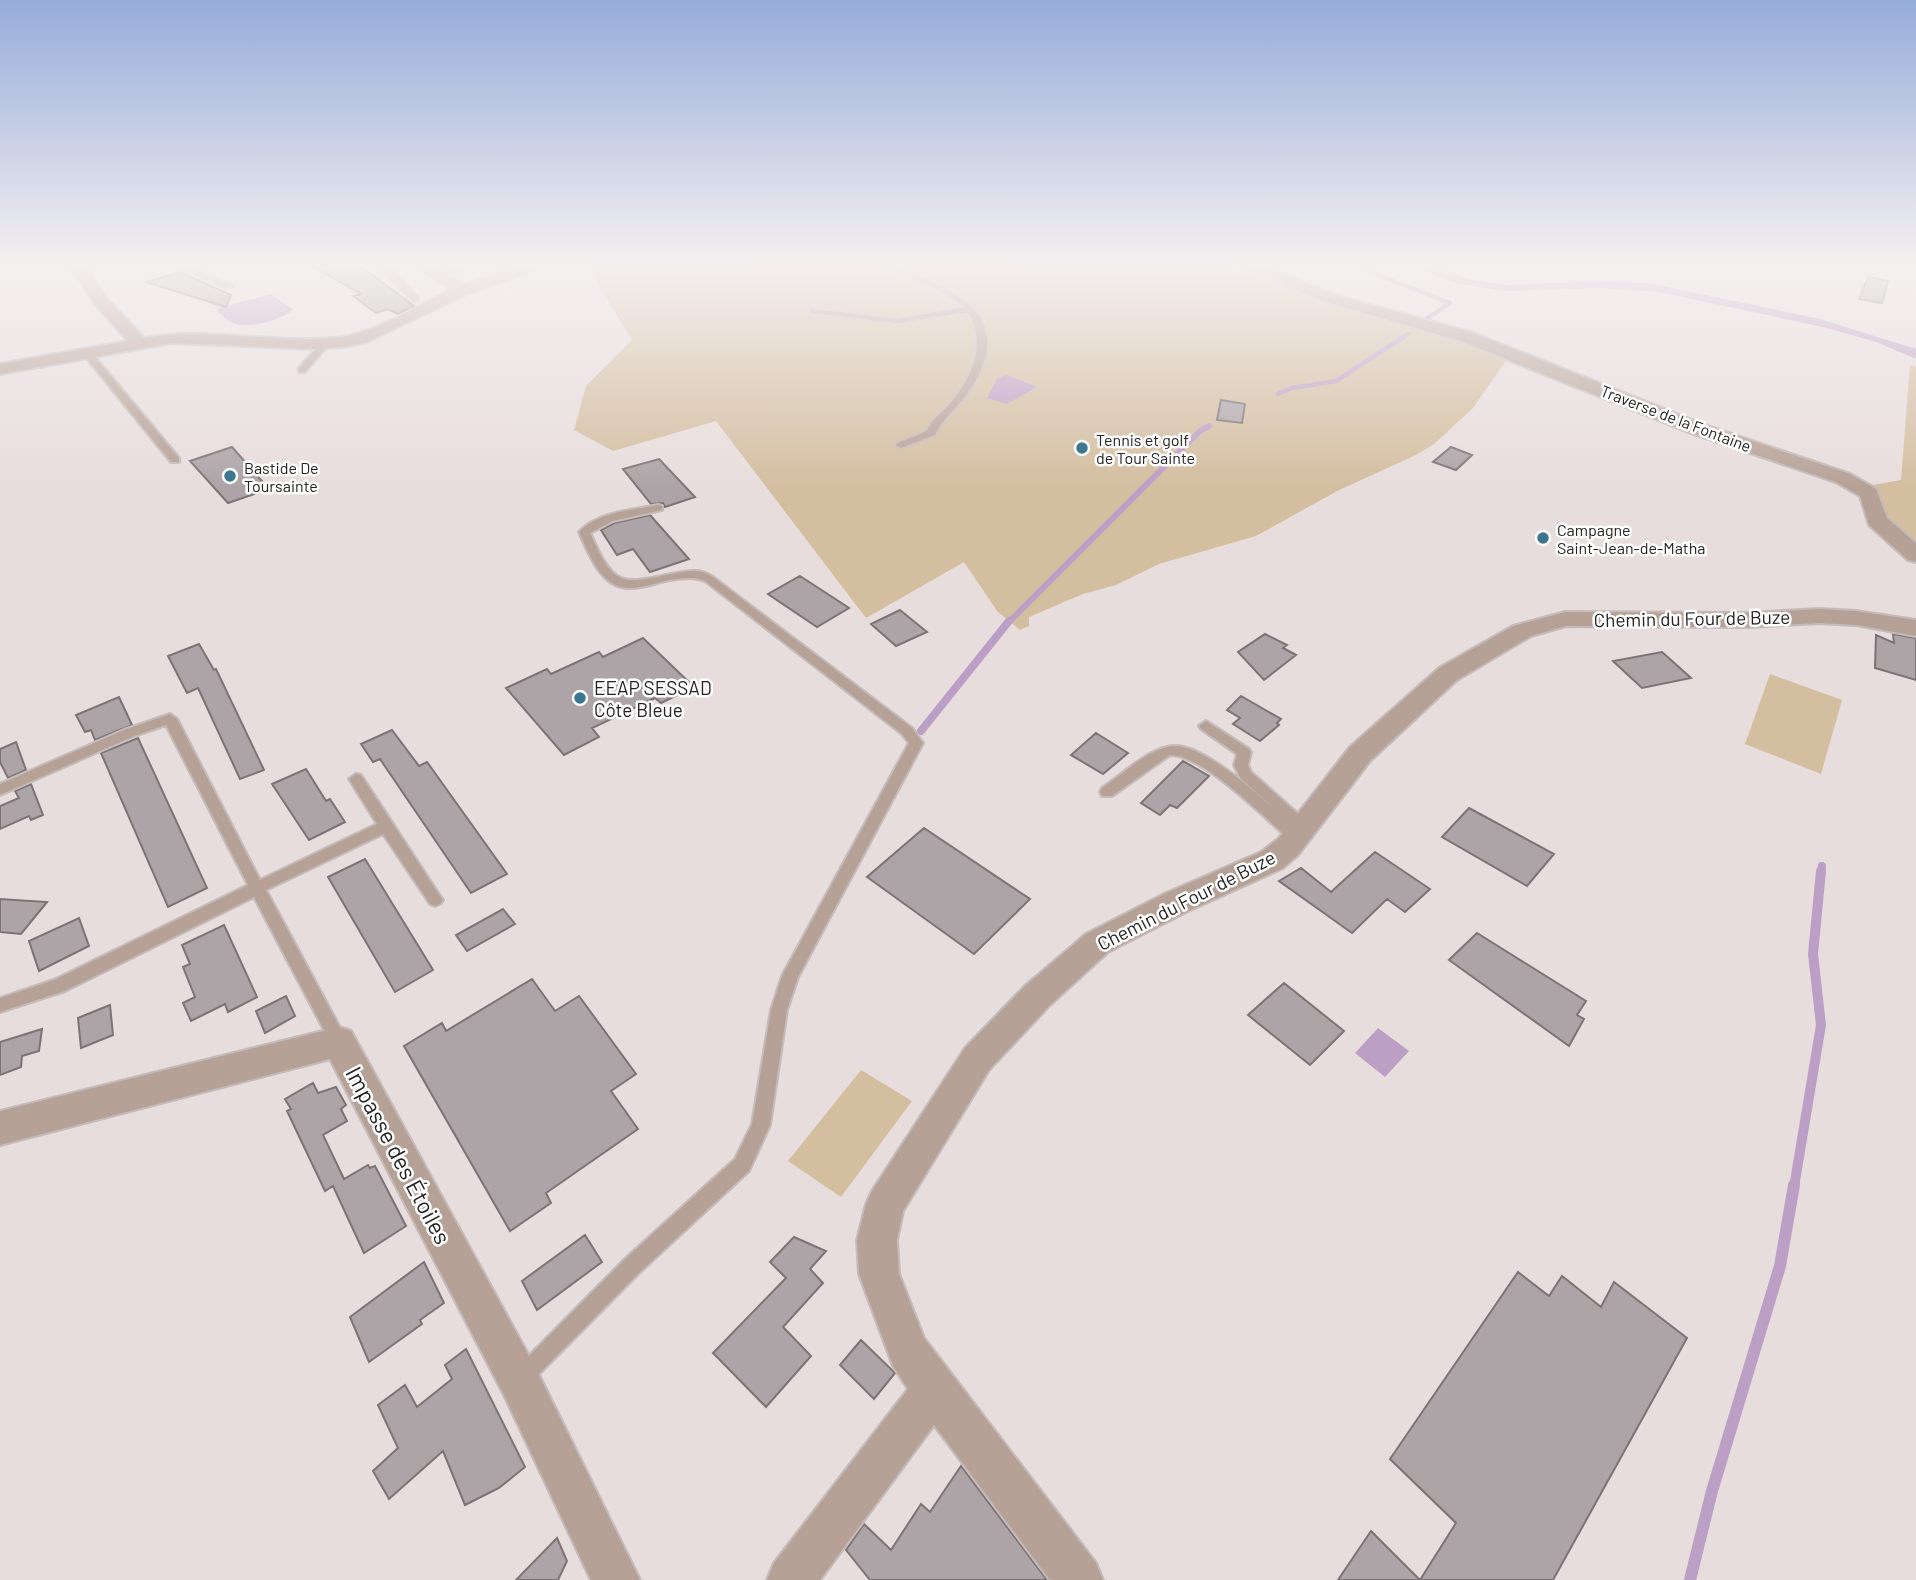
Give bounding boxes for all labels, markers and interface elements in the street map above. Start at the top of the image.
street label: Traverse de la Fontaine [1598,381,1754,455]
place label: Tennis et golf de Tour Sainte [1096,430,1195,467]
marker: Tennis et golf de Tour Sainte [1074,440,1090,456]
place label: Bastide De Toursainte [244,458,319,495]
marker: Bastide De Toursainte [222,468,238,484]
place label: Campagne Saint-Jean-de-Matha [1557,520,1706,557]
marker: Campagne Saint-Jean-de-Matha [1535,530,1551,546]
street label: Chemin du Four de Buze [1593,605,1791,631]
place label: EEAP SESSAD Côte Bleue [594,676,712,721]
marker: EEAP SESSAD Côte Bleue [572,690,588,706]
street label: Chemin du Four de Buze [1093,845,1279,955]
street label: Impasse des Étoiles [340,1061,458,1249]

